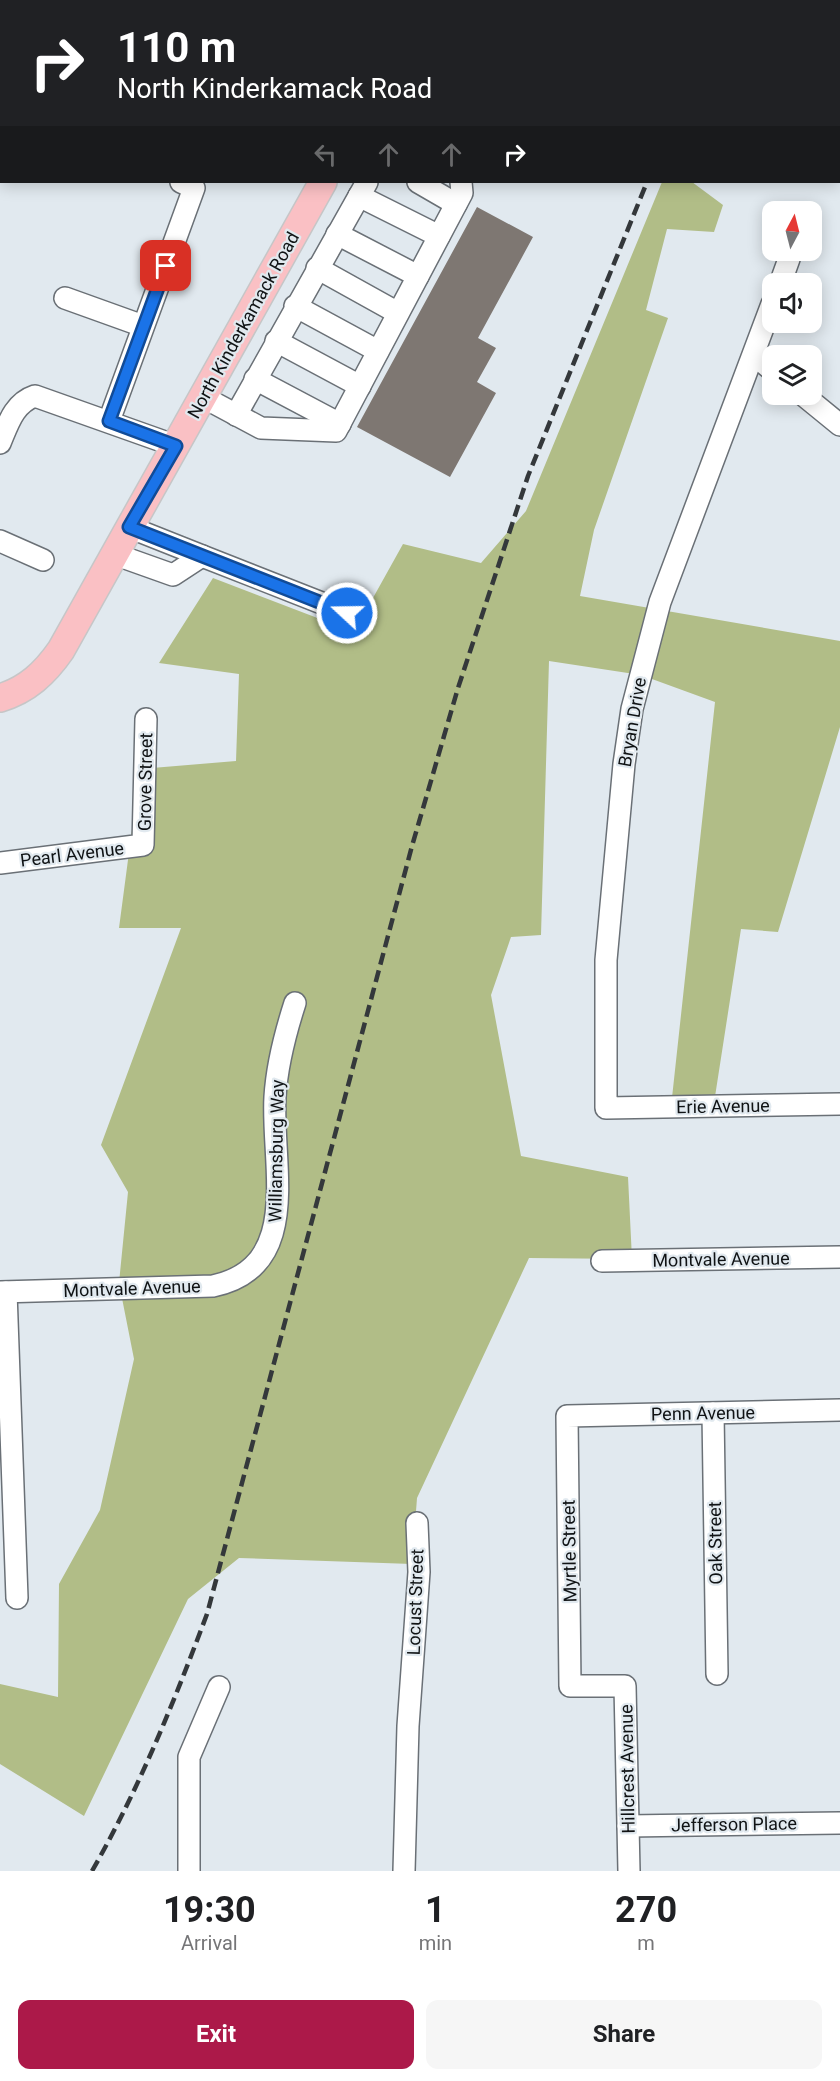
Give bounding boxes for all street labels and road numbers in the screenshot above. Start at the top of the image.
street label: North Kinderkamack Road [183,228,303,422]
street label: Bryan Drive [614,676,650,768]
street label: Grove Street [134,733,156,831]
street label: Pearl Avenue [19,837,125,871]
street label: Williamsburg Way [264,1079,288,1223]
street label: Erie Avenue [676,1095,770,1117]
street label: Montvale Avenue [652,1247,790,1271]
street label: Montvale Avenue [63,1275,201,1301]
street label: Penn Avenue [651,1402,755,1424]
street label: Myrtle Street [558,1499,580,1602]
street label: Oak Street [704,1501,726,1585]
street label: Locust Street [403,1548,427,1656]
street label: Hillcrest Avenue [615,1704,639,1834]
street label: Jefferson Place [671,1812,797,1836]

